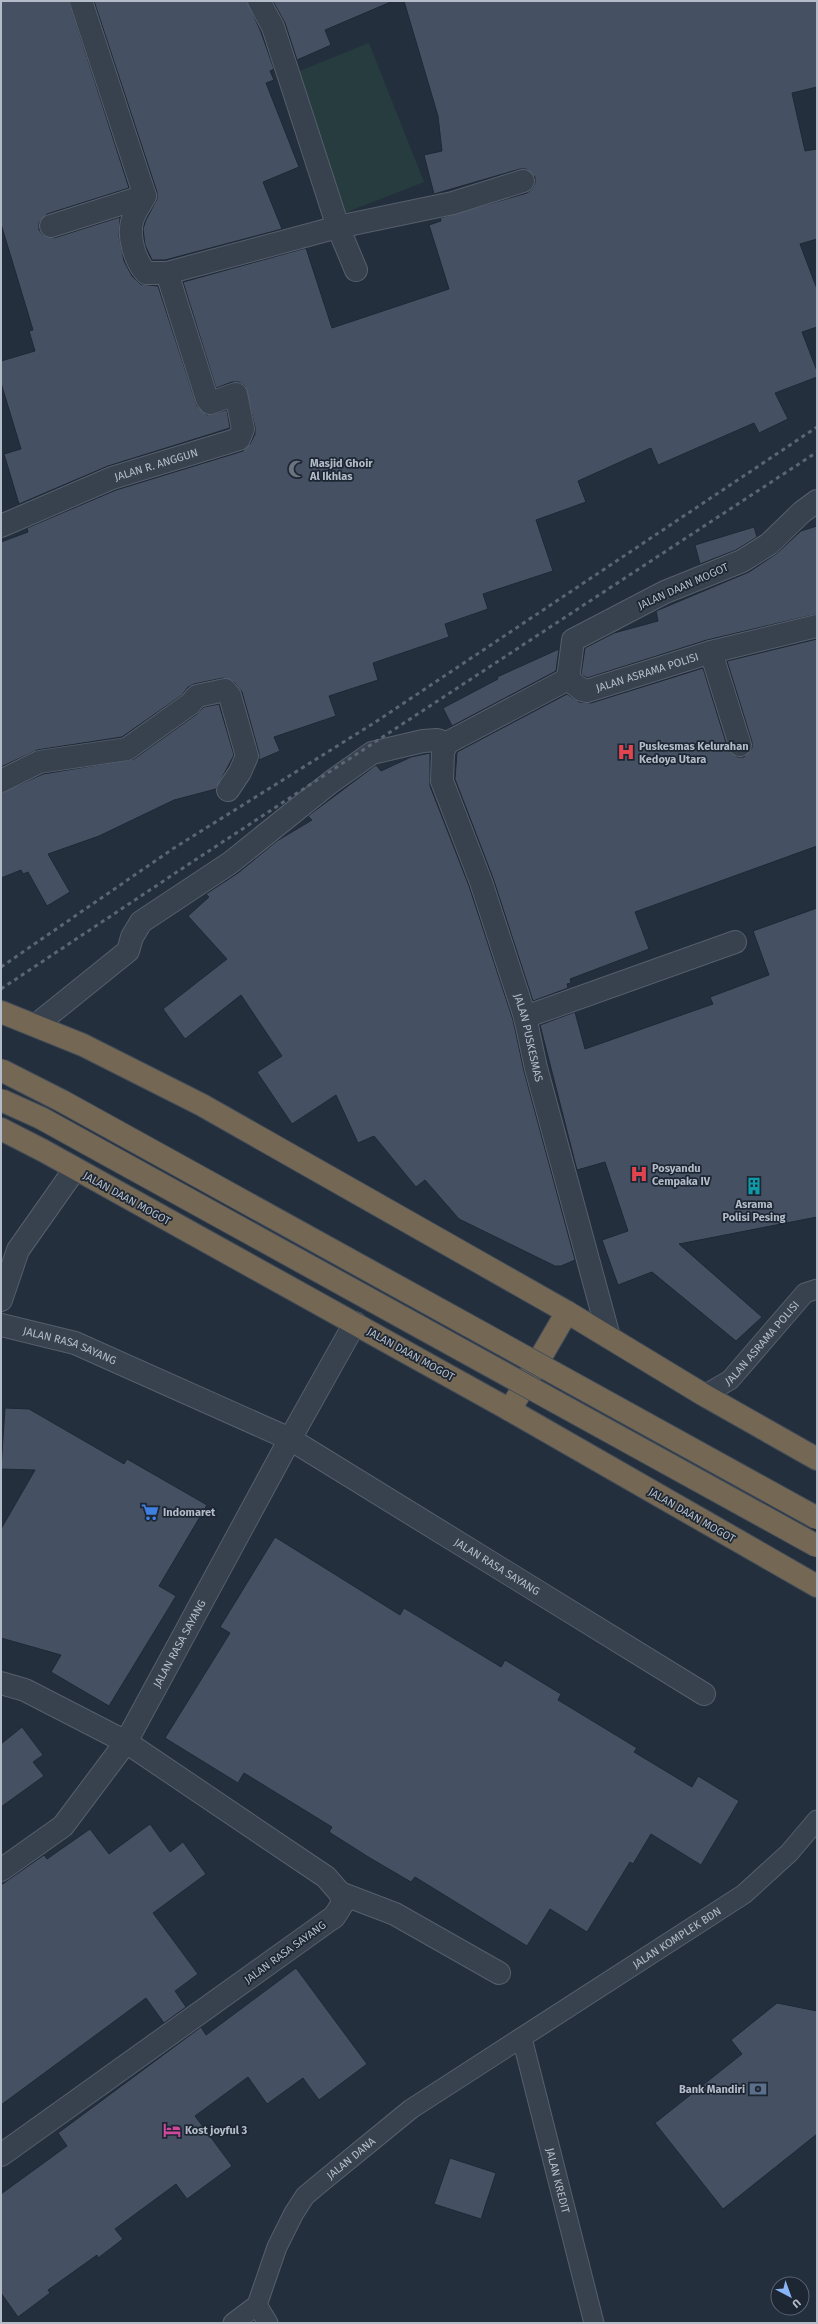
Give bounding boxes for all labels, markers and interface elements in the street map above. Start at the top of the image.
street label: JALAN R. ANGGUN [113,446,200,484]
place label: Masjid Ghoir Al Ikhlas [309,457,373,483]
mosque icon: Masjid Ghoir Al Ikhlas [287,459,307,479]
street label: JALAN DAAN MOGOT [636,561,731,612]
street label: JALAN ASRAMA POLISI [594,650,700,695]
place label: Puskesmas Kelurahan Kedoya Utara [639,740,749,766]
hospital icon: Puskesmas Kelurahan Kedoya Utara [616,742,636,762]
street label: JALAN PUSKESMAS [511,992,545,1083]
place label: Posyandu Cempaka IV [652,1162,711,1188]
hospital icon: Posyandu Cempaka IV [629,1164,649,1184]
street label: JALAN DAAN MOGOT [81,1169,173,1228]
building icon: Asrama Polisi Pesing [744,1176,764,1196]
place label: Asrama Polisi Pesing [722,1198,787,1224]
street label: JALAN ASRAMA POLISI [723,1298,802,1388]
street label: JALAN RASA SAYANG [22,1325,118,1368]
street label: JALAN DAAN MOGOT [365,1325,457,1384]
street label: JALAN DAAN MOGOT [646,1485,738,1546]
supermarket icon: Indomaret [140,1502,160,1522]
place label: Indomaret [163,1506,216,1519]
street label: JALAN RASA SAYANG [452,1536,542,1598]
street label: JALAN RASA SAYANG [151,1598,209,1690]
street label: JALAN KOMPLEK BDN [630,1905,724,1971]
street label: JALAN RASA SAYANG [242,1918,329,1986]
bank icon: Bank Mandiri [748,2079,768,2099]
place label: Bank Mandiri [679,2083,745,2096]
hotel icon: Kost joyful 3 [162,2120,182,2140]
place label: Kost joyful 3 [185,2124,248,2137]
street label: JALAN DANA [324,2134,379,2182]
street label: JALAN KREDIT [543,2147,572,2215]
north arrow [770,2276,810,2316]
text: U [789,2296,803,2310]

